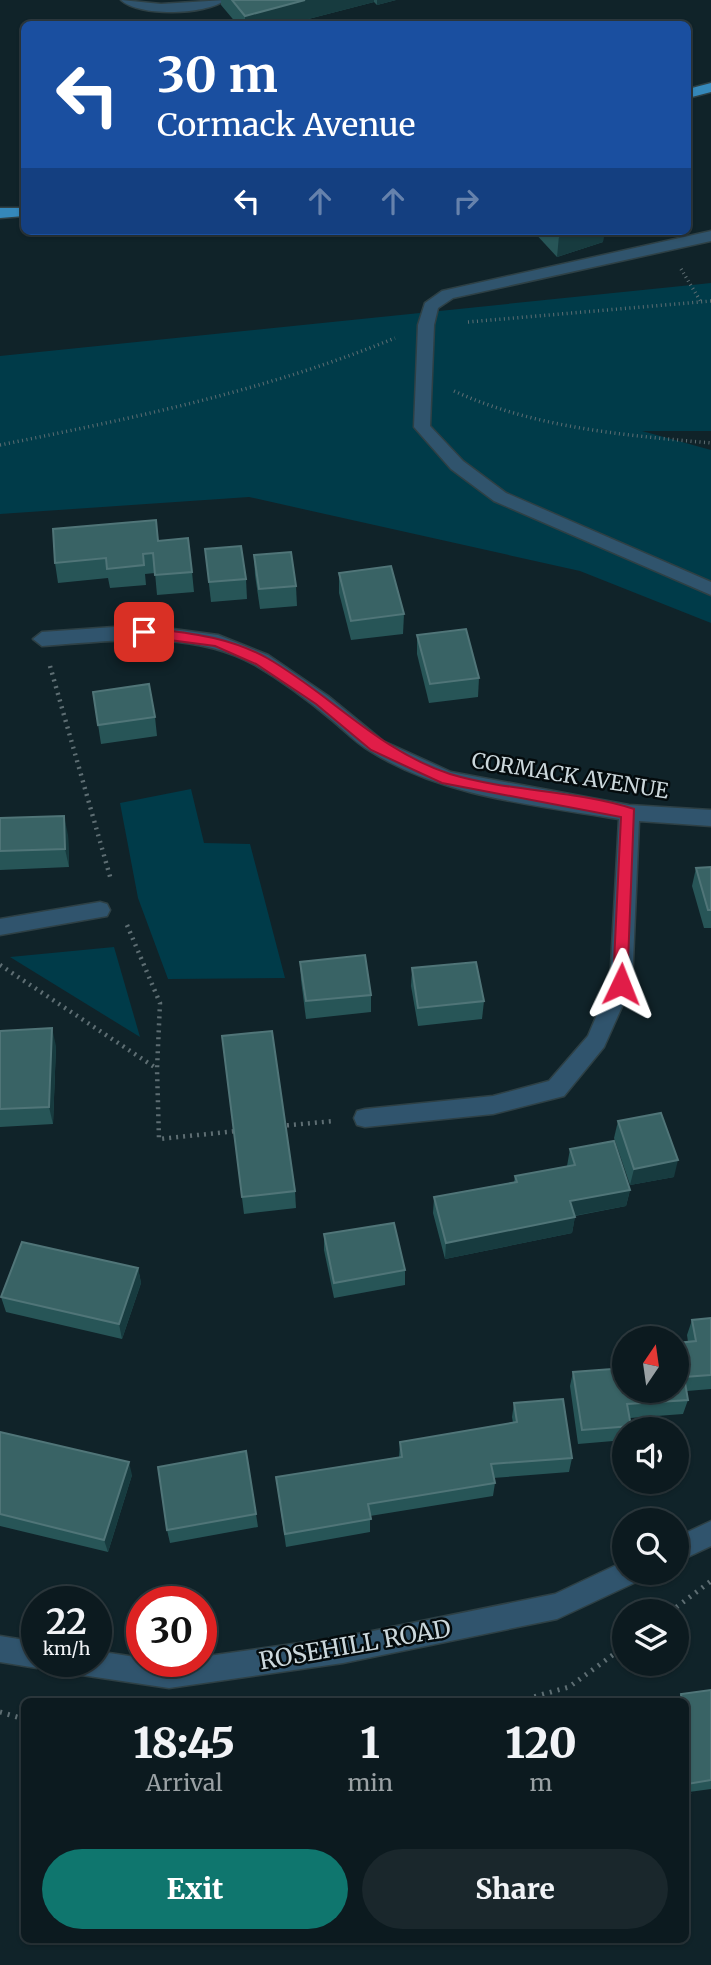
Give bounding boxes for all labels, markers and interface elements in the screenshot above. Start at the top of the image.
text: 30 m [157,44,278,105]
icon: left [42,49,133,140]
text: Cormack Avenue [157,105,415,145]
icon: left [228,182,266,220]
icon: ahead [301,182,339,220]
icon: ahead [374,182,412,220]
icon: right [447,182,485,220]
pin [114,602,174,662]
icon: arrive [125,613,163,651]
street label: CORMACK AVENUE [470,747,671,805]
position arrow [584,947,658,1021]
north arrow [612,1326,690,1404]
map controls [612,1326,689,1676]
button: sound [612,1417,689,1494]
button: search [612,1508,689,1585]
speed limit sign: 30 [126,1586,217,1677]
button: layers [612,1599,689,1676]
text: 22 [46,1600,87,1644]
street label: ROSEHILL ROAD [257,1612,453,1677]
text: km/h [43,1637,90,1660]
text: 18:45 [133,1717,235,1769]
text: 1 [360,1717,380,1769]
text: 120 [505,1717,577,1769]
text: Arrival [146,1768,223,1797]
text: min [347,1768,393,1797]
text: m [530,1768,552,1797]
button: Exit [42,1849,348,1929]
button: Share [362,1849,668,1929]

